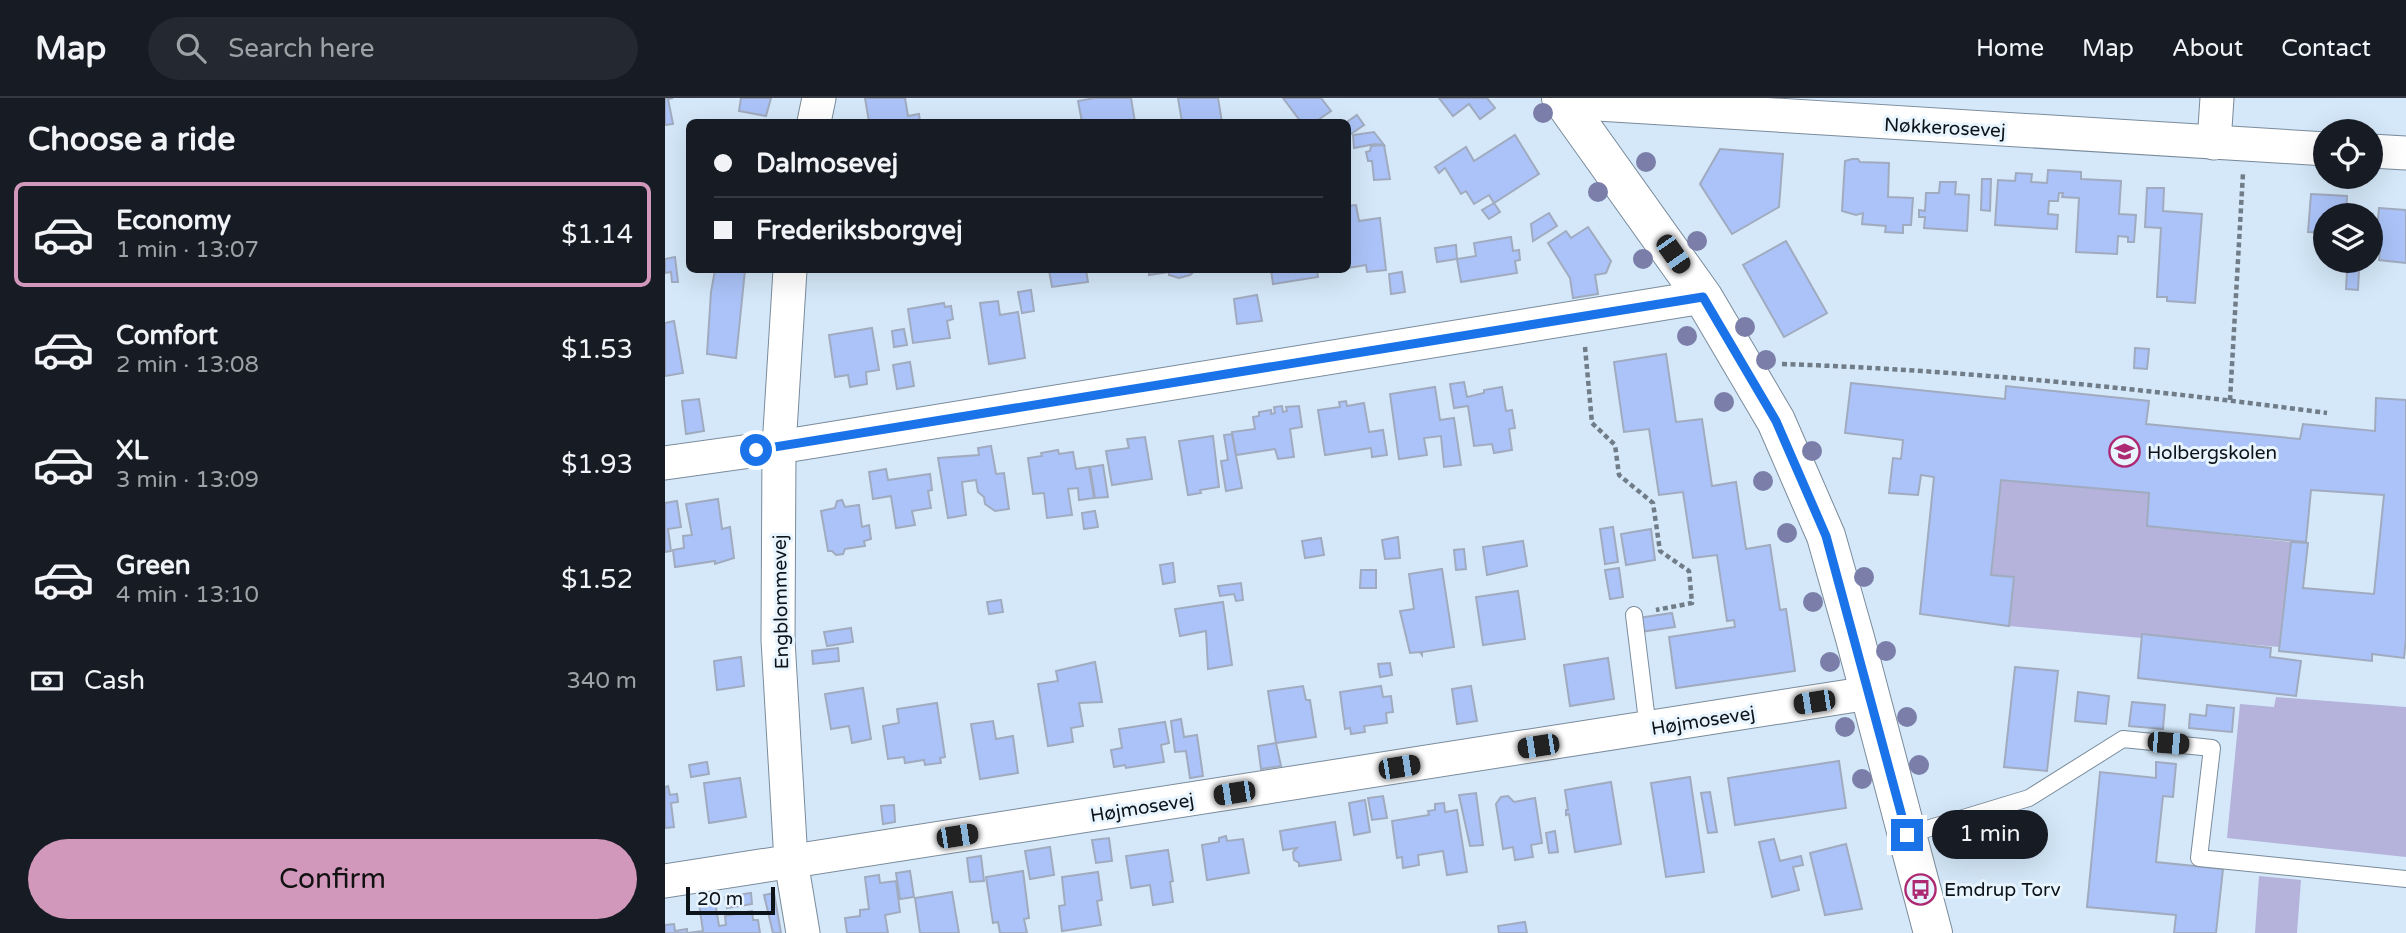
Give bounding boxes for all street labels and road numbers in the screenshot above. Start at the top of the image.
street label: Nøkkerosevej [1884,114,2006,142]
street label: Engblommevej [769,534,793,670]
street label: Højmosevej [1650,702,1757,740]
street label: Højmosevej [1089,789,1196,827]

